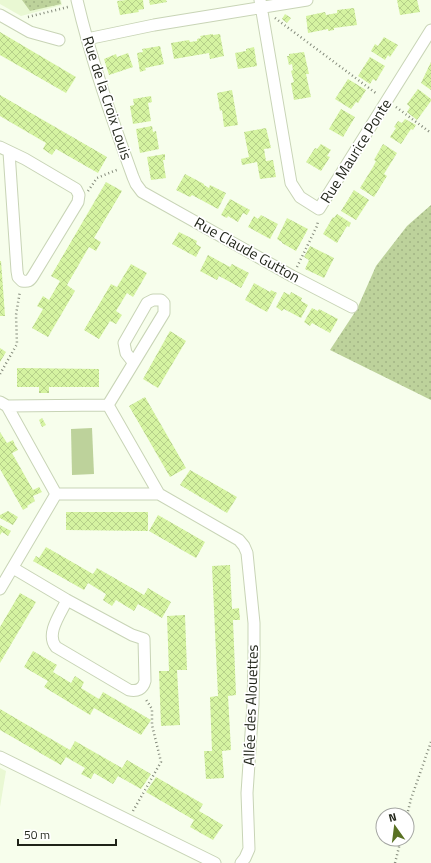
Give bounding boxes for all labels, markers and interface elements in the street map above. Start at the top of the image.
street label: Rue de la Croix Louis [77,33,138,163]
street label: Rue Maurice Ponte [314,94,397,208]
street label: Rue Claude Gutton [190,211,304,288]
street label: Allée des Alouettes [237,644,264,766]
north arrow [375,807,415,847]
text: N [387,809,398,826]
scale bar [18,821,116,847]
text: 50 m [24,825,50,844]

